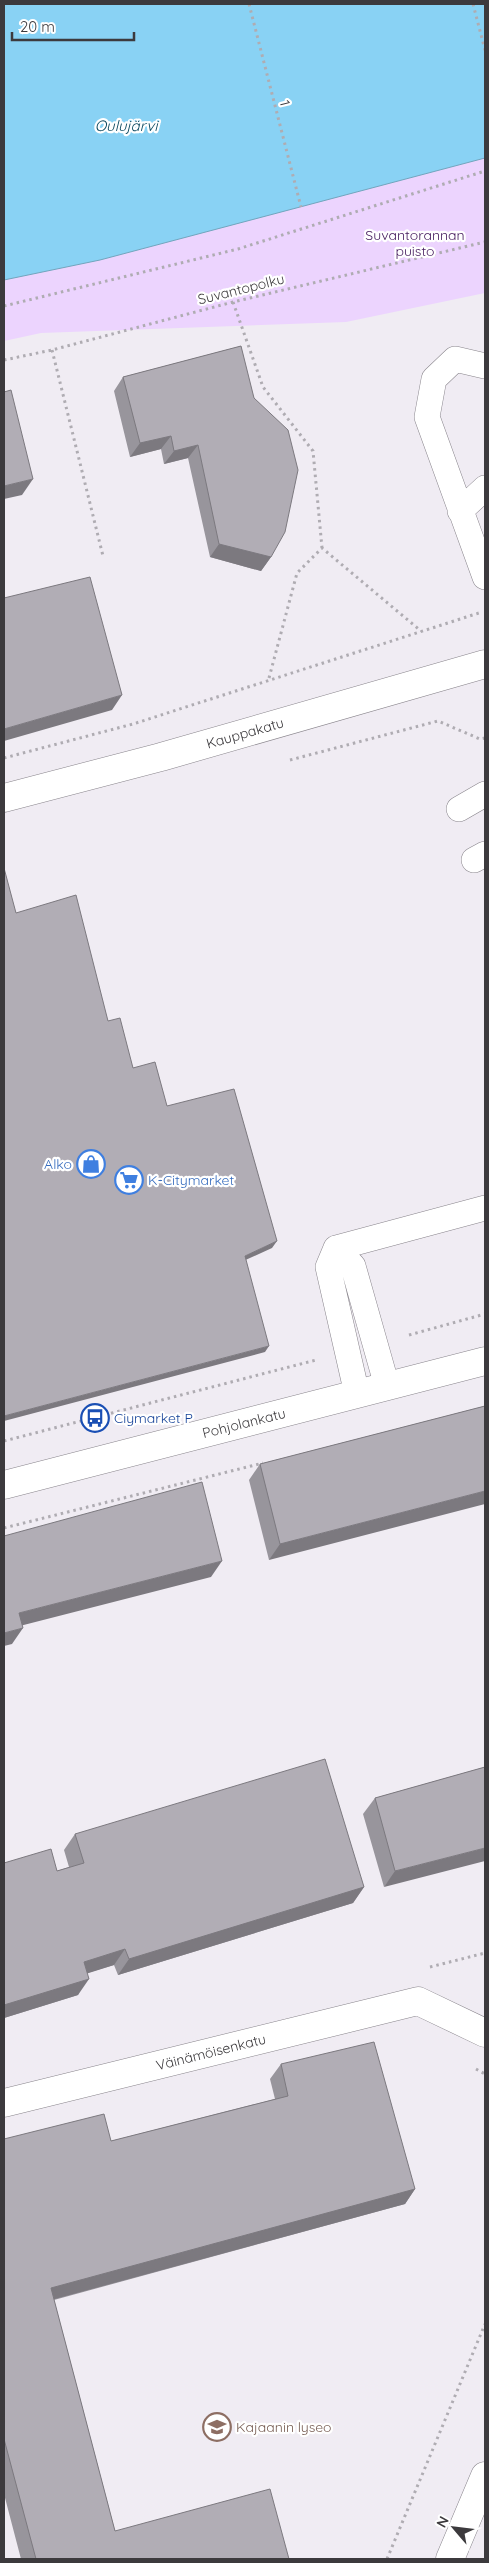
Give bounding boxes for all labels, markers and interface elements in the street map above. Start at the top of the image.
scale bar [12,10,135,42]
text: 20 m [20,17,55,36]
street label: 1 [276,98,294,108]
water label: Oulujärvi [95,116,159,135]
park label: Suvantorannan puisto [365,226,465,260]
street label: Suvantopolku [196,270,286,308]
street label: Kauppakatu [204,713,286,753]
shop icon: Alko [76,1149,106,1179]
place label: Alko [44,1155,72,1173]
supermarket icon: K-Citymarket [114,1165,144,1195]
place label: K-Citymarket [148,1171,234,1189]
bus stop icon: Ciymarket P [80,1403,110,1433]
street label: Pohjolankatu [200,1404,288,1442]
place label: Ciymarket P [114,1409,193,1427]
street label: Väinämöisenkatu [154,2030,268,2074]
school or university icon: Kajaanin lyseo [202,2412,232,2442]
place label: Kajaanin lyseo [236,2418,332,2436]
north arrow [429,2503,479,2553]
text: N [432,2513,453,2531]

